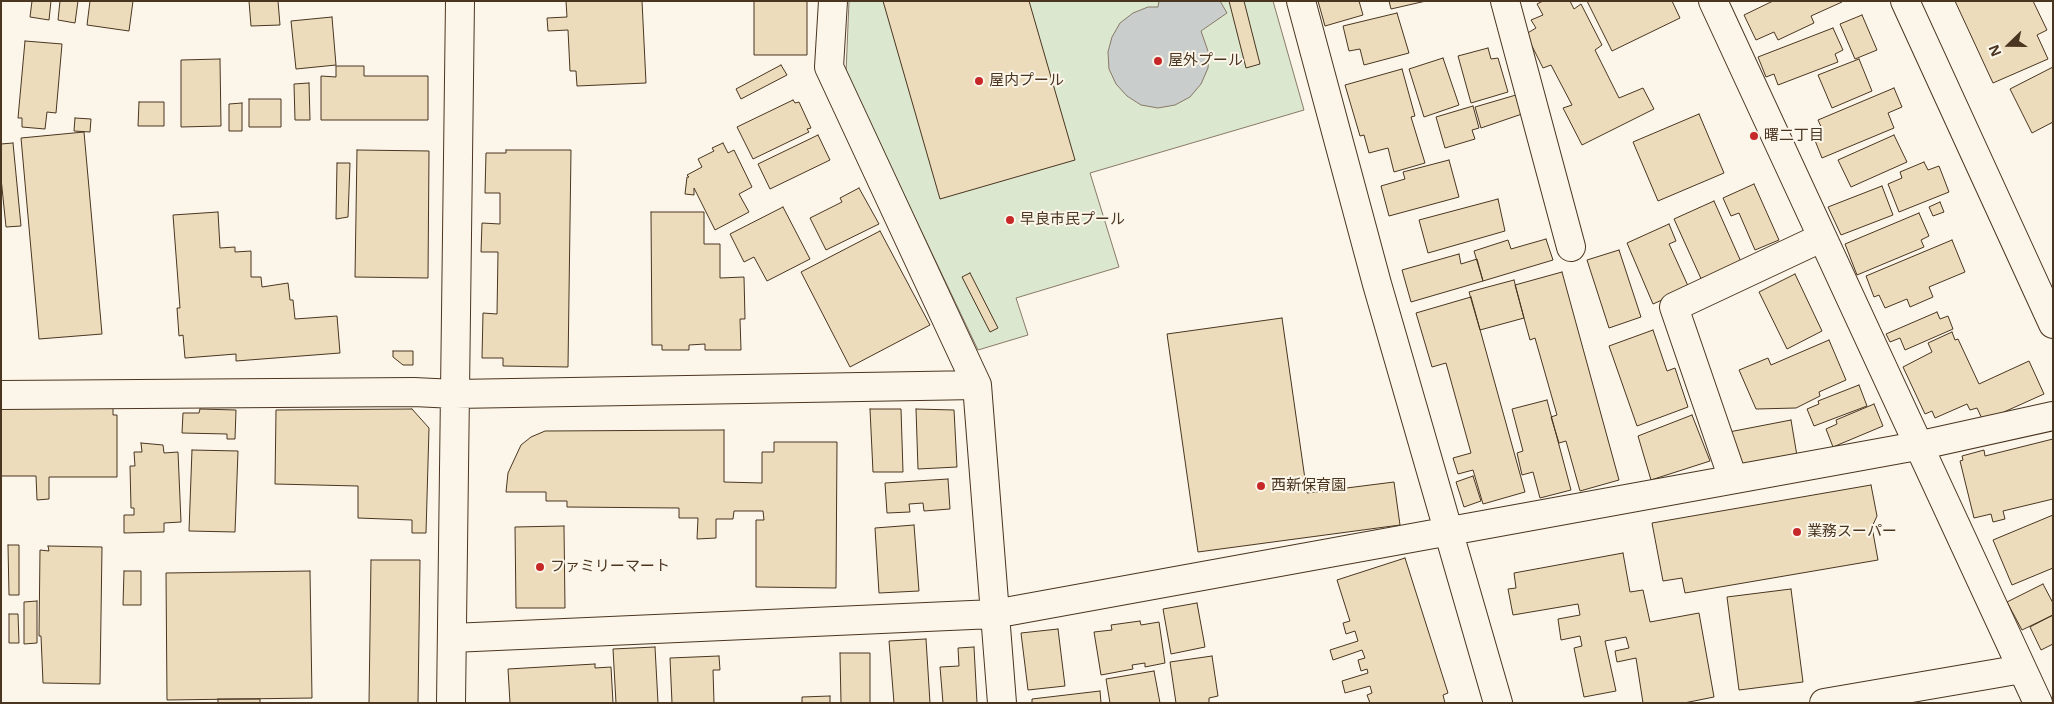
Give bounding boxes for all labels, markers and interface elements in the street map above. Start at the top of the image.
north arrow [1984,20,2034,70]
text: N [1984,42,2006,60]
place label: 屋外プール [1168,52,1243,70]
marker: 屋外プール [1152,55,1164,67]
place label: 屋内プール [989,72,1064,90]
marker: 屋内プール [973,75,985,87]
place label: 曙二丁目 [1764,127,1824,145]
marker: 曙二丁目 [1748,130,1760,142]
place label: 早良市民プール [1020,211,1125,229]
marker: 早良市民プール [1004,214,1016,226]
place label: 西新保育園 [1271,477,1346,495]
marker: 西新保育園 [1255,480,1267,492]
place label: 業務スーパー [1807,523,1897,541]
marker: 業務スーパー [1791,526,1803,538]
place label: ファミリーマート [550,558,670,576]
marker: ファミリーマート [534,561,546,573]

